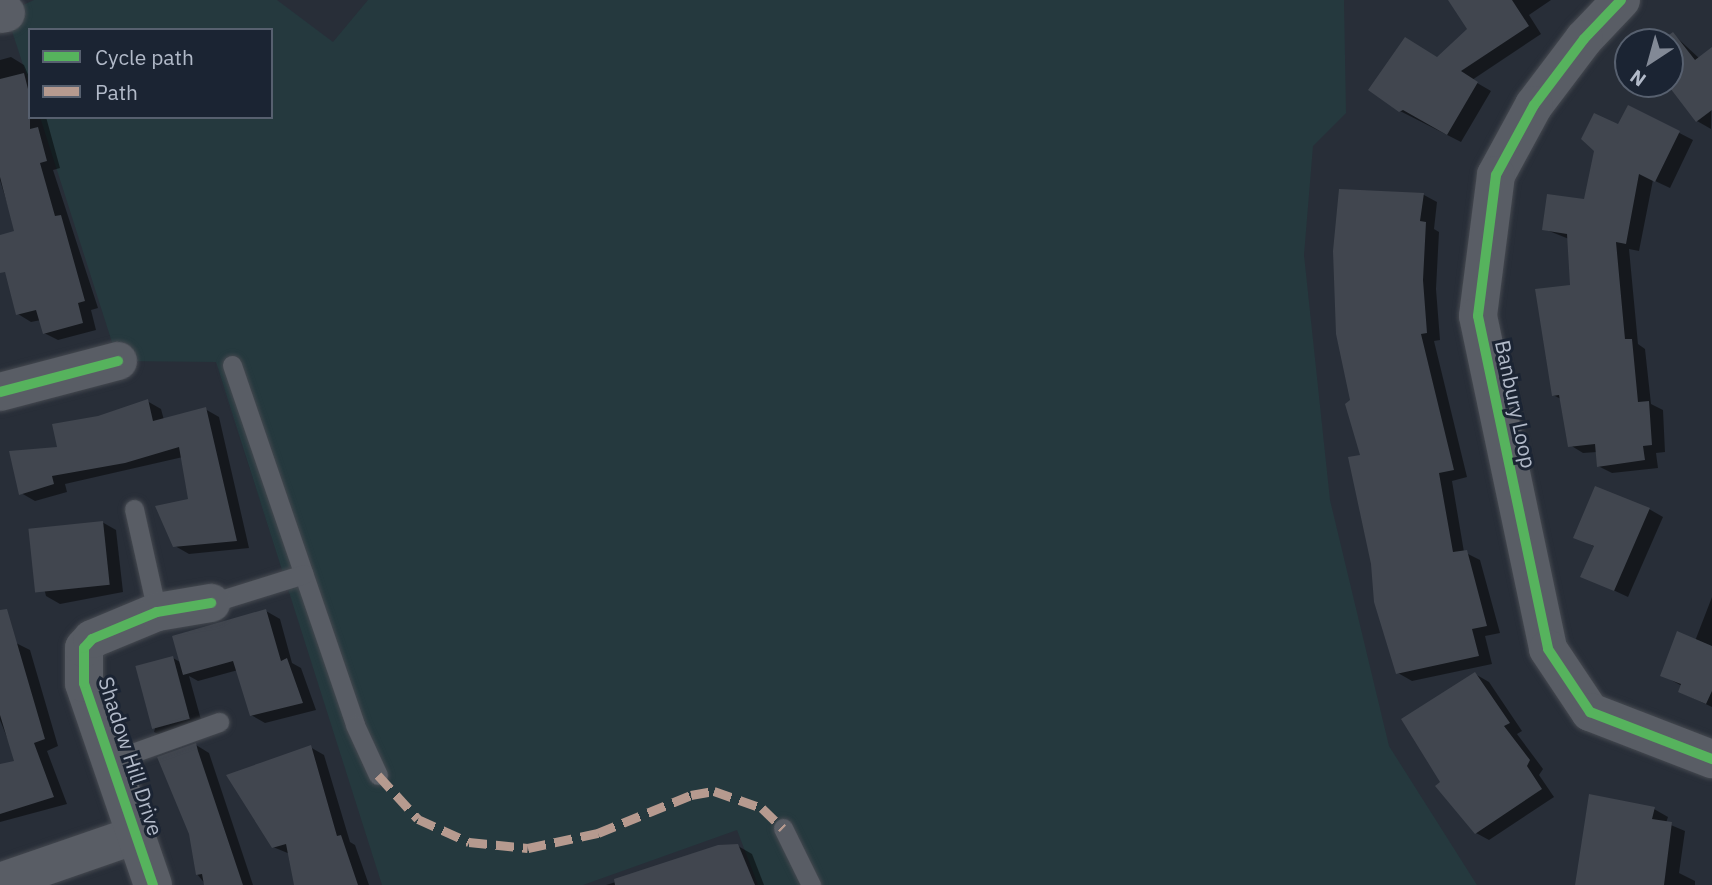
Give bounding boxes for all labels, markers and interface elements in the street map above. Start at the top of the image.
legend [28,28,273,119]
north arrow [1614,28,1684,98]
text: Cycle path [95,43,194,71]
text: N [1625,65,1650,92]
text: Path [95,78,138,106]
street label: Banbury Loop [1490,338,1542,470]
street label: Shadow Hill Drive [93,673,169,839]

